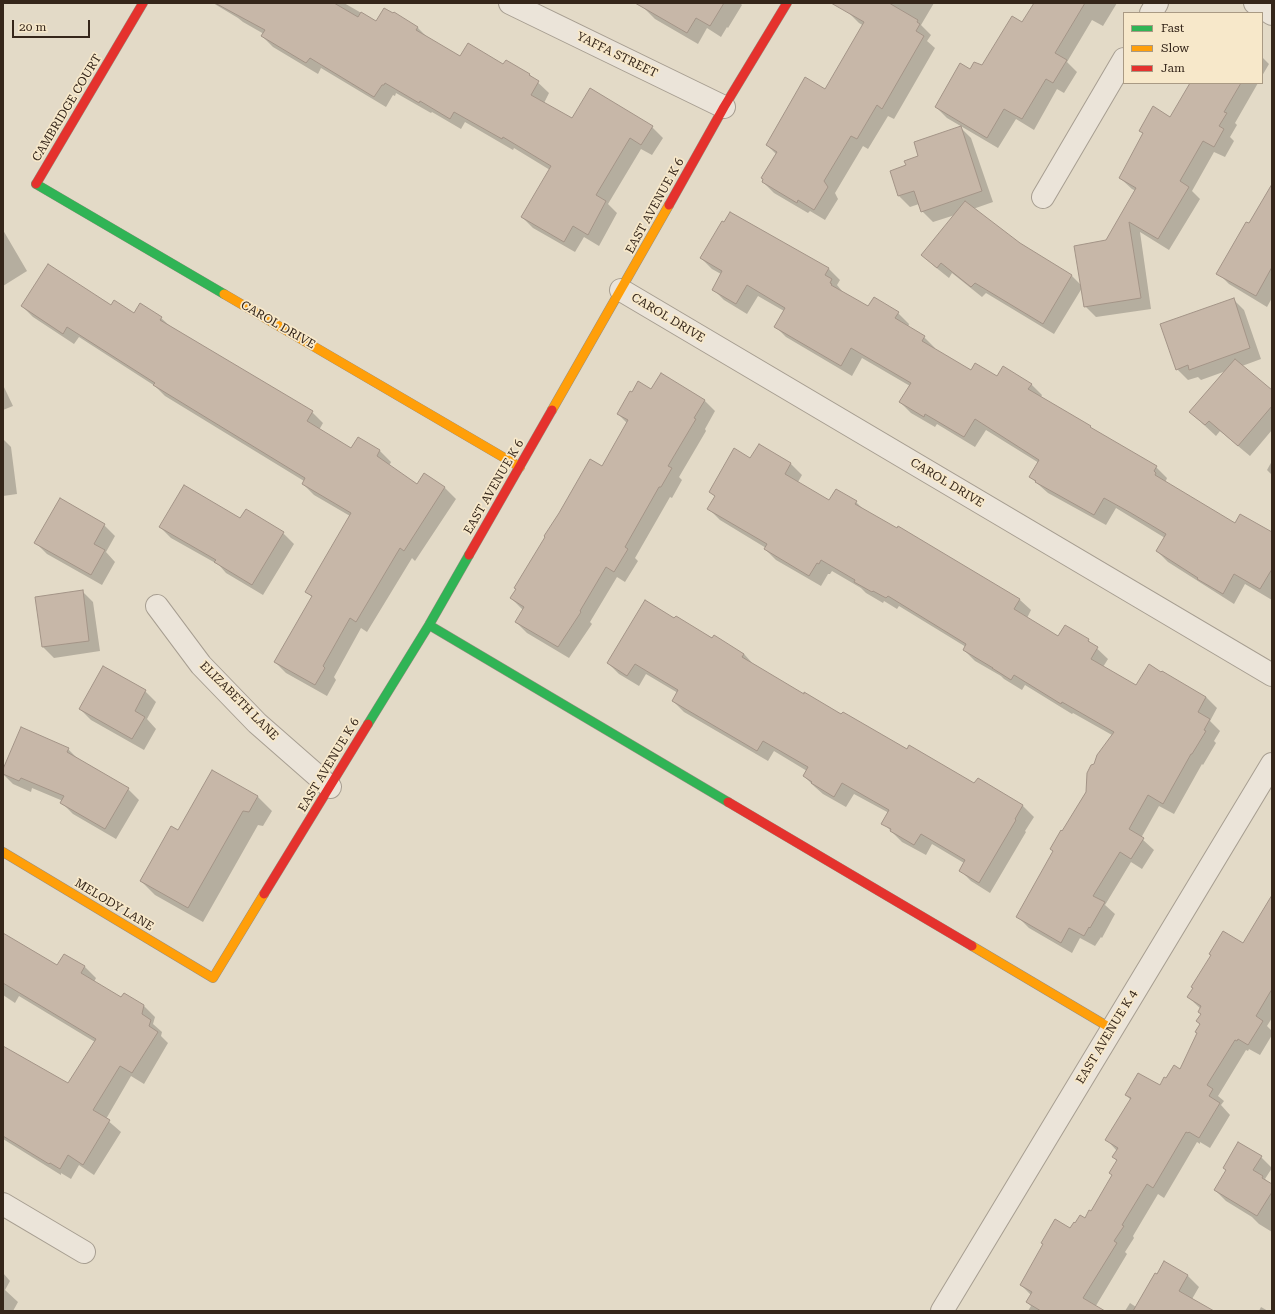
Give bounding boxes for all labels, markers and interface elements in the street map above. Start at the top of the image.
scale bar [14,12,92,38]
legend [1123,12,1263,84]
text: 20 m [19,20,46,34]
text: Fast [1161,21,1184,35]
street label: YAFFA STREET [574,29,660,81]
text: Slow [1161,41,1189,55]
street label: CAMBRIDGE COURT [29,52,105,164]
text: Jam [1161,61,1185,75]
street label: EAST AVENUE K 6 [623,156,687,256]
street label: CAROL DRIVE [629,290,707,346]
street label: CAROL DRIVE [238,298,318,352]
street label: EAST AVENUE K 6 [461,437,527,537]
street label: CAROL DRIVE [908,455,986,511]
street label: ELIZABETH LANE [197,659,281,743]
street label: EAST AVENUE K 6 [295,715,363,815]
street label: MELODY LANE [72,876,156,934]
street label: EAST AVENUE K 4 [1073,987,1141,1087]

